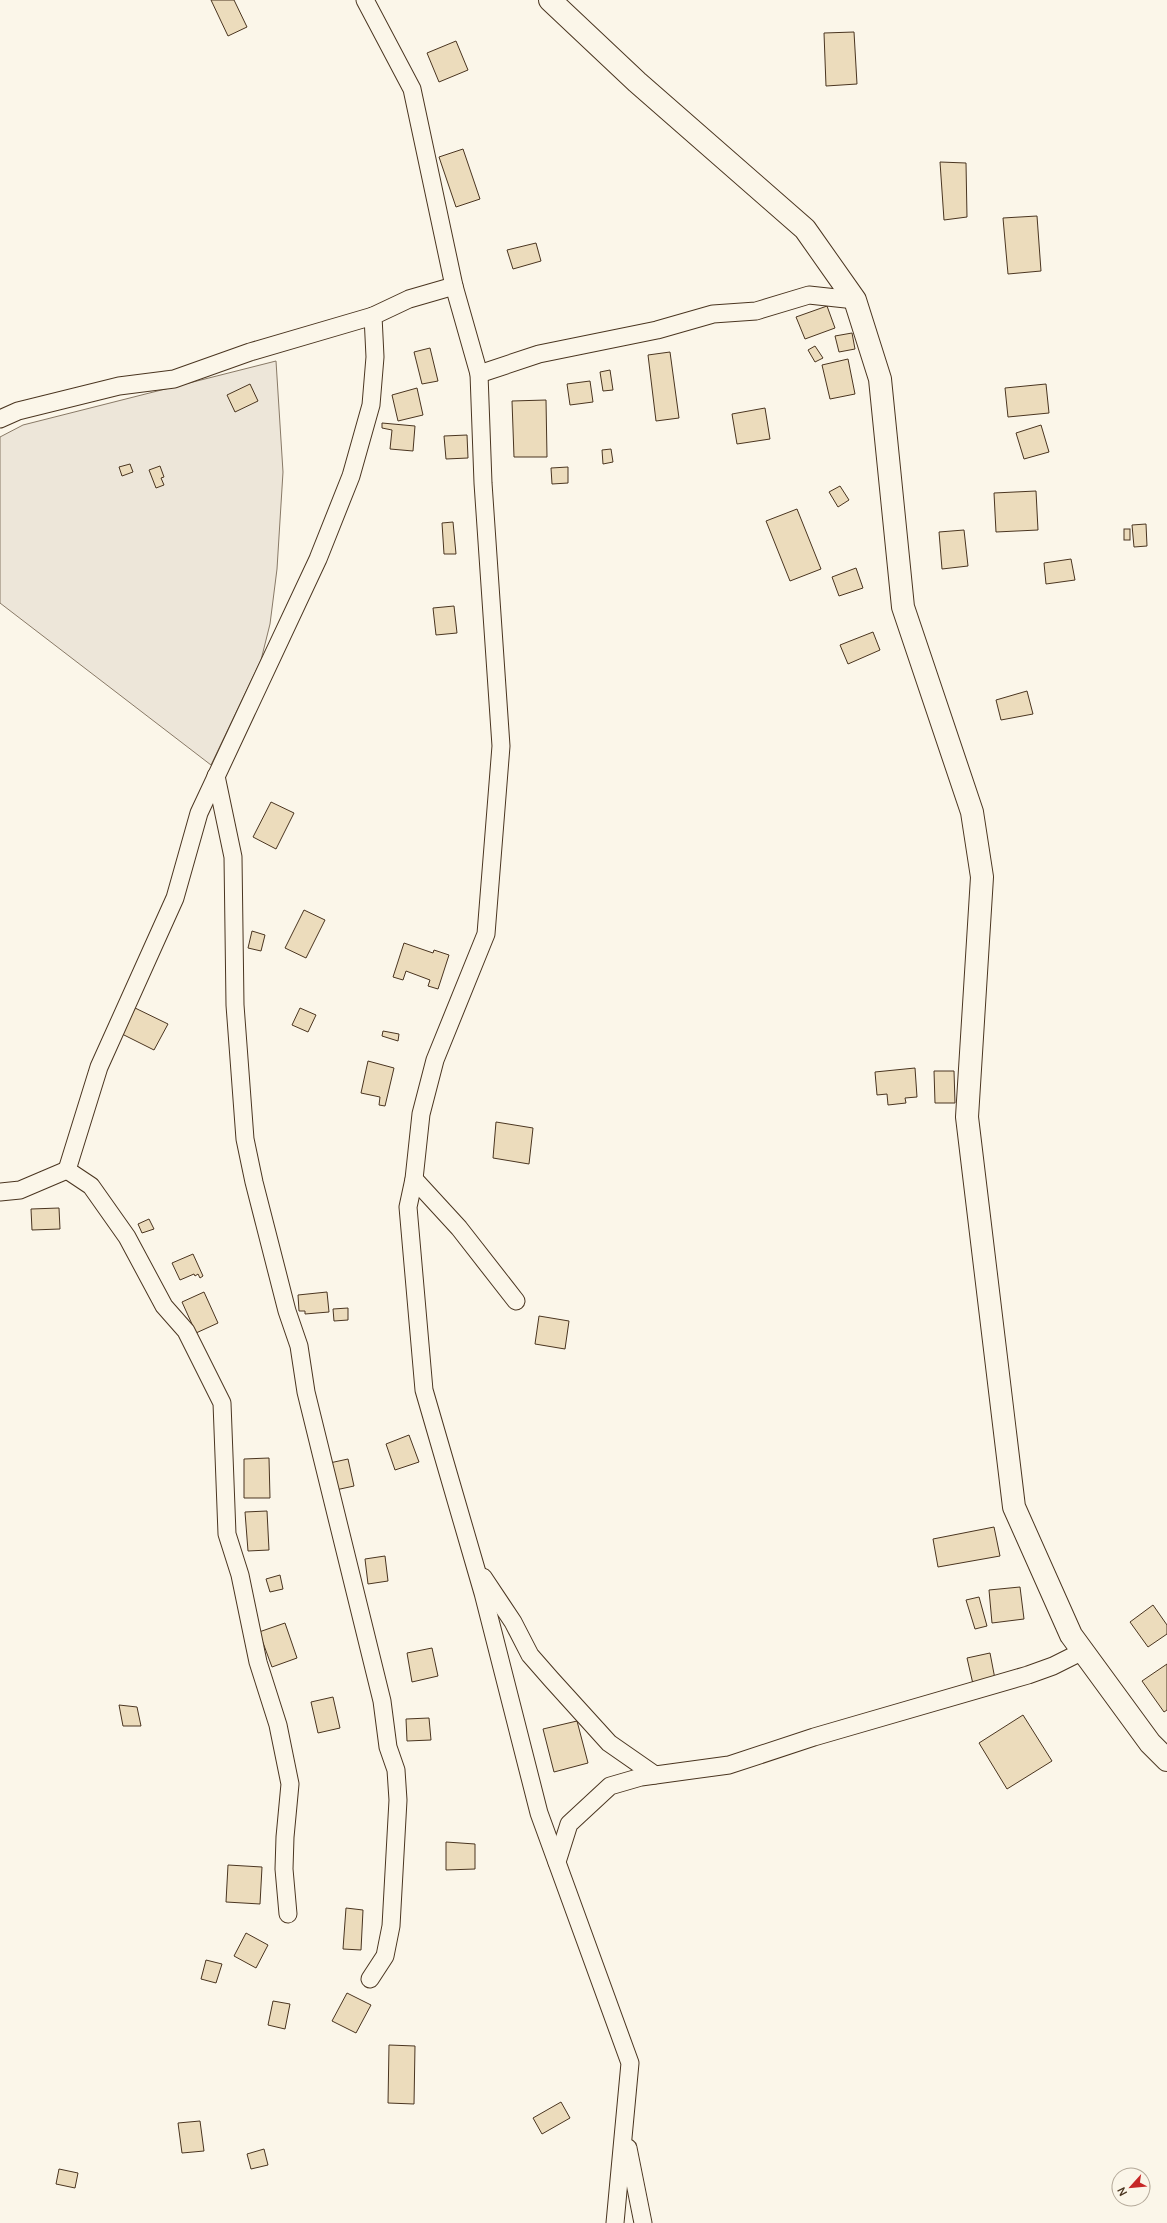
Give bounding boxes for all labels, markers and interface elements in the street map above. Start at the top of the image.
north arrow [1111,2167,1151,2207]
text: N [1113,2185,1130,2199]

